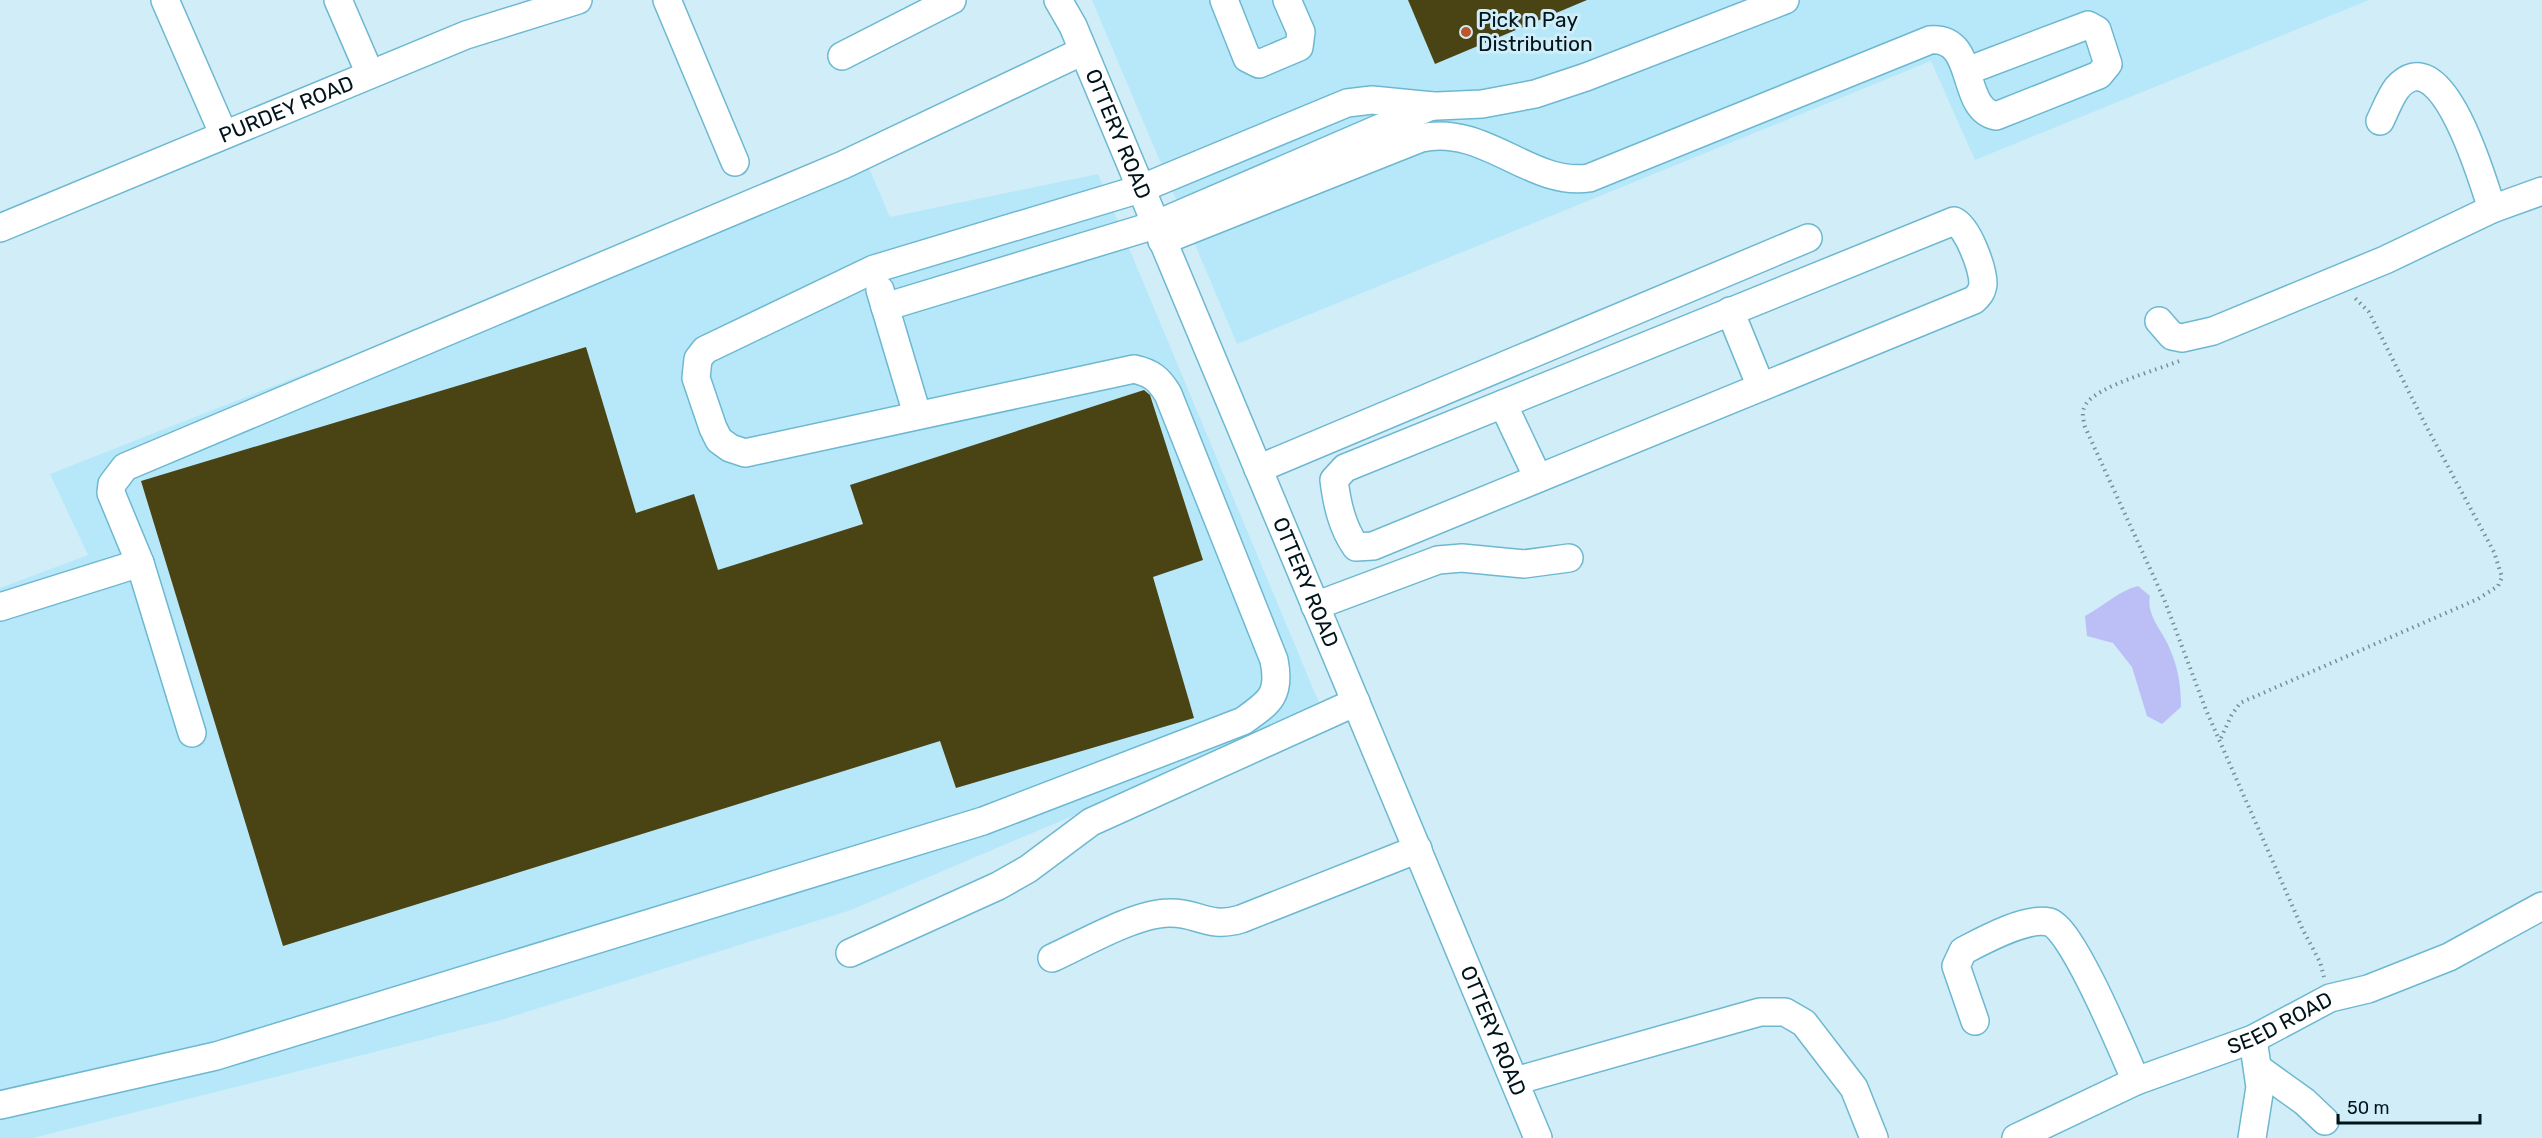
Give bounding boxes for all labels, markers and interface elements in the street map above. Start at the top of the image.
place label: Pick n Pay Distribution [1478,7,1593,56]
marker: Pick n Pay Distribution [1459,25,1473,39]
street label: OTTERY ROAD [1080,65,1157,203]
street label: PURDEY ROAD [215,70,357,148]
street label: OTTERY ROAD [1268,513,1344,651]
street label: OTTERY ROAD [1455,962,1532,1099]
street label: SEED ROAD [2224,986,2336,1059]
scale bar [2338,1087,2480,1125]
text: 50 m [2347,1097,2390,1119]

